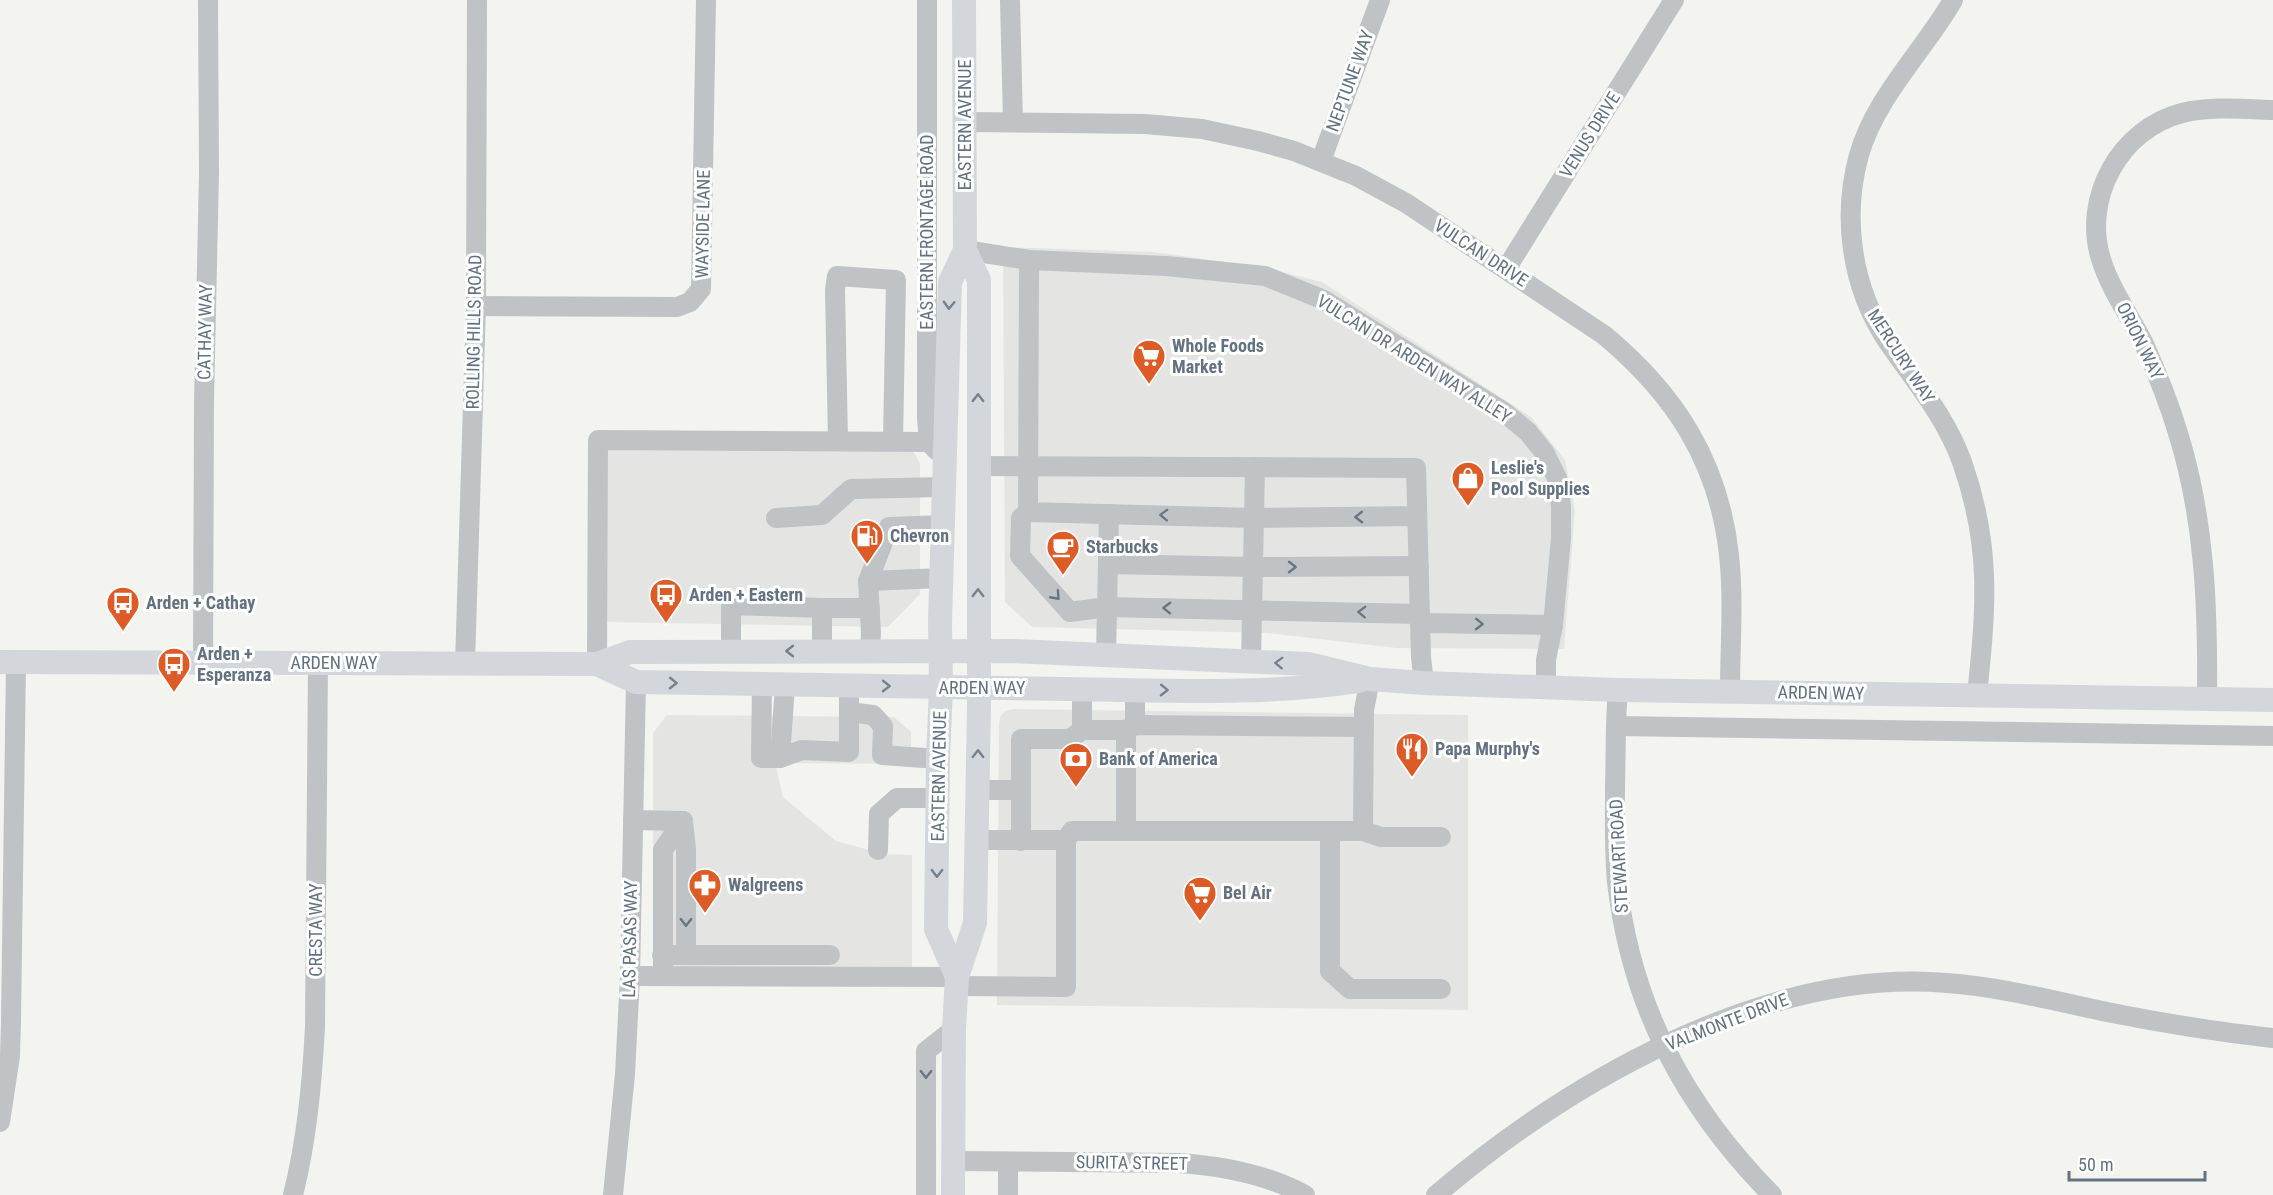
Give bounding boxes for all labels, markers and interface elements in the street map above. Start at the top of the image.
street label: NEPTUNE WAY [1322,27,1378,134]
street label: EASTERN AVENUE [954,60,975,190]
street label: VENUS DRIVE [1555,88,1624,181]
street label: EASTERN FRONTAGE ROAD [916,134,937,330]
street label: WAYSIDE LANE [691,169,714,278]
street label: VULCAN DRIVE [1431,215,1532,291]
street label: ROLLING HILLS ROAD [462,254,485,410]
street label: CATHAY WAY [193,283,216,380]
street label: VULCAN DR ARDEN WAY ALLEY [1313,290,1516,427]
street label: ORION WAY [2113,299,2168,383]
one-way arrow [943,300,955,309]
street label: MERCURY WAY [1863,305,1940,407]
place label: Whole Foods Market [1172,335,1264,377]
supermarket icon: Whole Foods Market [1131,338,1167,385]
one-way arrow [972,394,984,403]
place label: Leslie's Pool Supplies [1491,457,1590,499]
shop icon: Leslie's Pool Supplies [1450,460,1486,507]
one-way arrow [1159,509,1168,522]
one-way arrow [1354,510,1363,523]
fuel station icon: Chevron [849,518,885,565]
place label: Chevron [890,525,949,546]
cafe icon: Starbucks [1045,529,1081,576]
place label: Starbucks [1086,536,1159,557]
one-way arrow [1288,560,1297,573]
bus stop icon: Arden + Eastern [648,577,684,624]
place label: Arden + Eastern [689,584,803,605]
bus stop icon: Arden + Cathay [105,585,141,632]
one-way arrow [972,589,984,598]
one-way arrow [1049,589,1060,600]
place label: Arden + Cathay [146,592,255,613]
one-way arrow [1162,602,1171,614]
one-way arrow [1357,606,1366,618]
one-way arrow [1474,618,1483,630]
place label: Arden + Esperanza [197,643,271,685]
one-way arrow [786,645,795,657]
bus stop icon: Arden + Esperanza [156,646,192,693]
street label: ARDEN WAY [291,652,378,673]
one-way arrow [1275,656,1284,669]
one-way arrow [668,677,677,689]
street label: ARDEN WAY [939,677,1026,698]
one-way arrow [881,680,890,692]
street label: ARDEN WAY [1777,681,1865,704]
one-way arrow [1159,684,1168,696]
street label: EASTERN AVENUE [927,710,950,842]
restaurant icon: Papa Murphy's [1394,731,1430,778]
place label: Papa Murphy's [1435,738,1540,759]
bank icon: Bank of America [1058,741,1094,788]
place label: Bank of America [1099,748,1218,769]
one-way arrow [972,749,984,758]
street label: STEWART ROAD [1605,798,1632,914]
pharmacy icon: Walgreens [687,867,723,914]
one-way arrow [931,868,943,877]
place label: Walgreens [728,874,803,895]
supermarket icon: Bel Air [1182,875,1218,922]
street label: LAS PASAS WAY [618,880,641,998]
place label: Bel Air [1223,882,1272,903]
street label: CRESTA WAY [305,883,326,977]
one-way arrow [680,917,692,926]
street label: VALMONTE DRIVE [1663,989,1791,1055]
one-way arrow [920,1070,932,1079]
scale bar [2069,1144,2206,1182]
street label: SURITA STREET [1076,1151,1188,1174]
text: 50 m [2078,1154,2113,1175]

